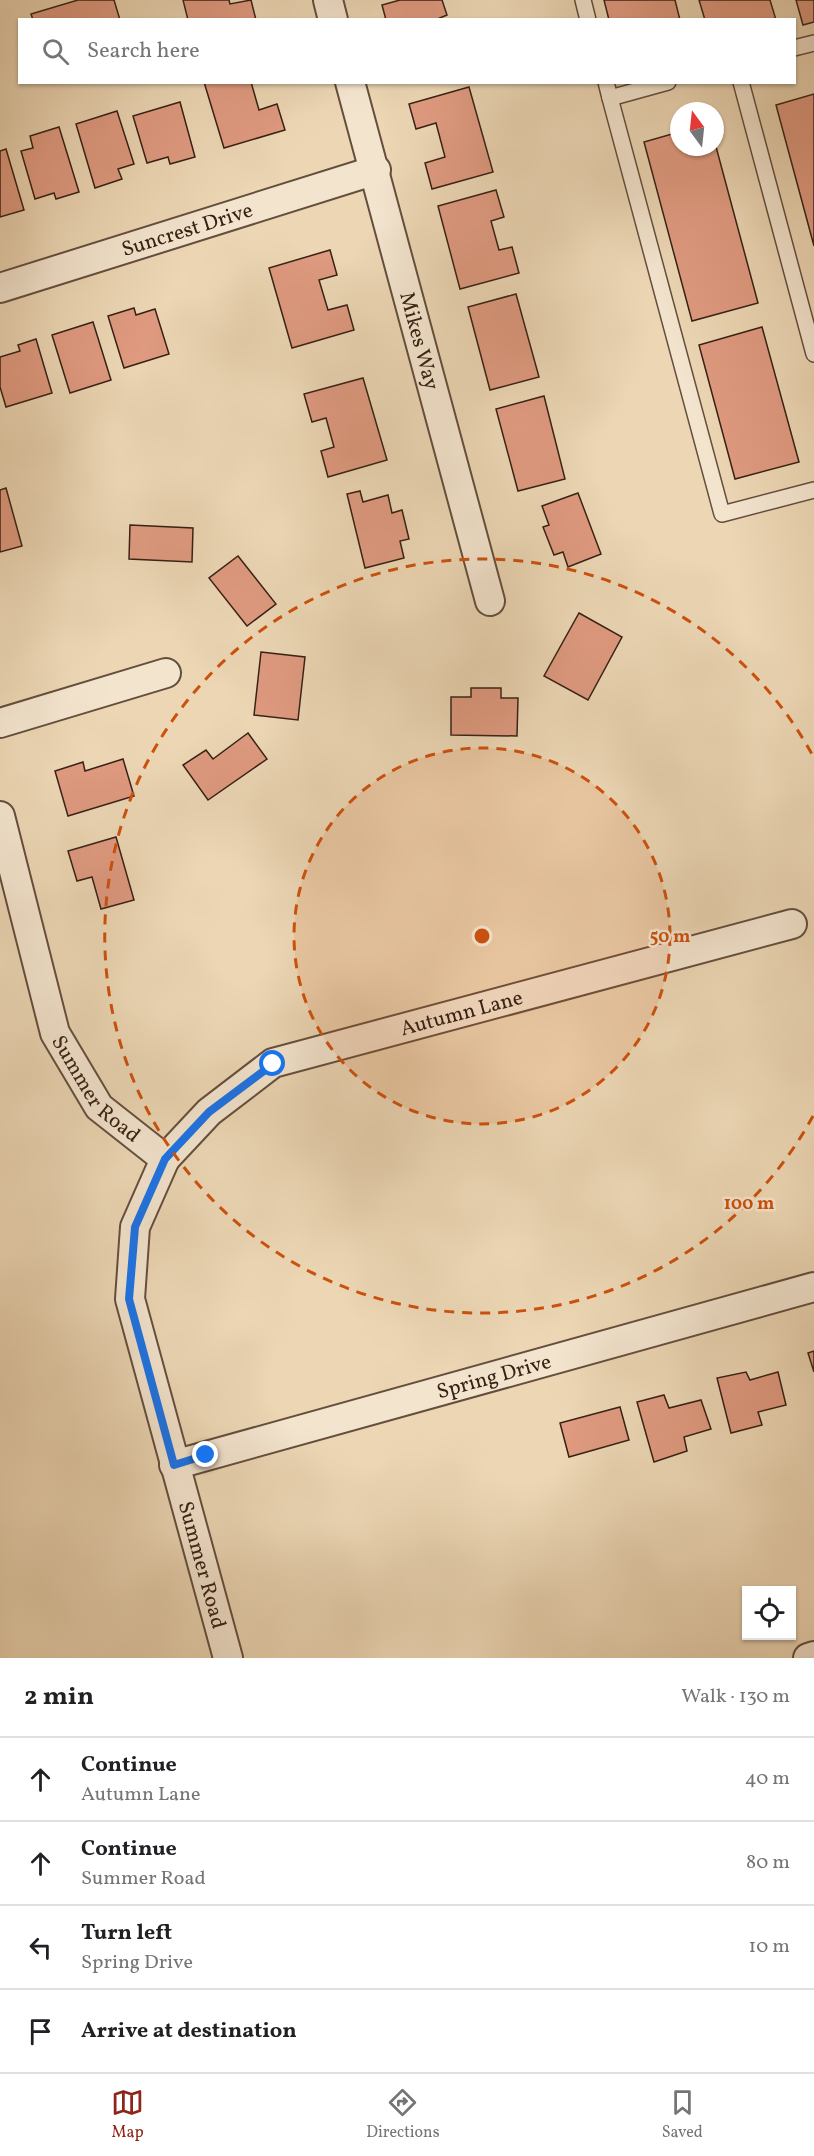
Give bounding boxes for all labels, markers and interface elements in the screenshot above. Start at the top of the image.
search box [18,18,796,84]
icon: search [39,35,72,68]
text: Search here [87,36,200,67]
north arrow [670,102,724,156]
street label: Suncrest Drive [118,197,257,265]
street label: Mikes Way [391,289,446,394]
text: 50 m [650,925,690,950]
centre of rings [472,926,492,946]
street label: Autumn Lane [397,984,526,1044]
street label: Summer Road [44,1030,146,1150]
route start [259,1050,285,1076]
text: 100 m [724,1192,774,1217]
street label: Spring Drive [434,1348,555,1407]
route end [192,1441,218,1467]
street label: Summer Road [170,1498,232,1632]
map controls [742,1586,796,1640]
button: locate [742,1586,796,1640]
text: 2 min [24,1679,94,1715]
text: Walk · 130 m [681,1683,790,1711]
text: Continue [81,1750,177,1781]
icon: ahead [24,1763,57,1796]
text: 40 m [745,1765,790,1793]
text: Autumn Lane [81,1781,200,1809]
text: Continue [81,1834,177,1865]
icon: ahead [24,1847,57,1880]
text: 80 m [746,1849,790,1877]
text: Summer Road [81,1865,206,1893]
text: Turn left [81,1918,172,1949]
icon: left [24,1931,57,1964]
text: 10 m [749,1933,790,1961]
text: Spring Drive [81,1949,193,1977]
icon: arrive [24,2015,57,2048]
text: Arrive at destination [81,2016,297,2047]
tab: Map [111,2086,144,2144]
tab: Directions [366,2086,440,2144]
tab: Saved [662,2086,703,2144]

